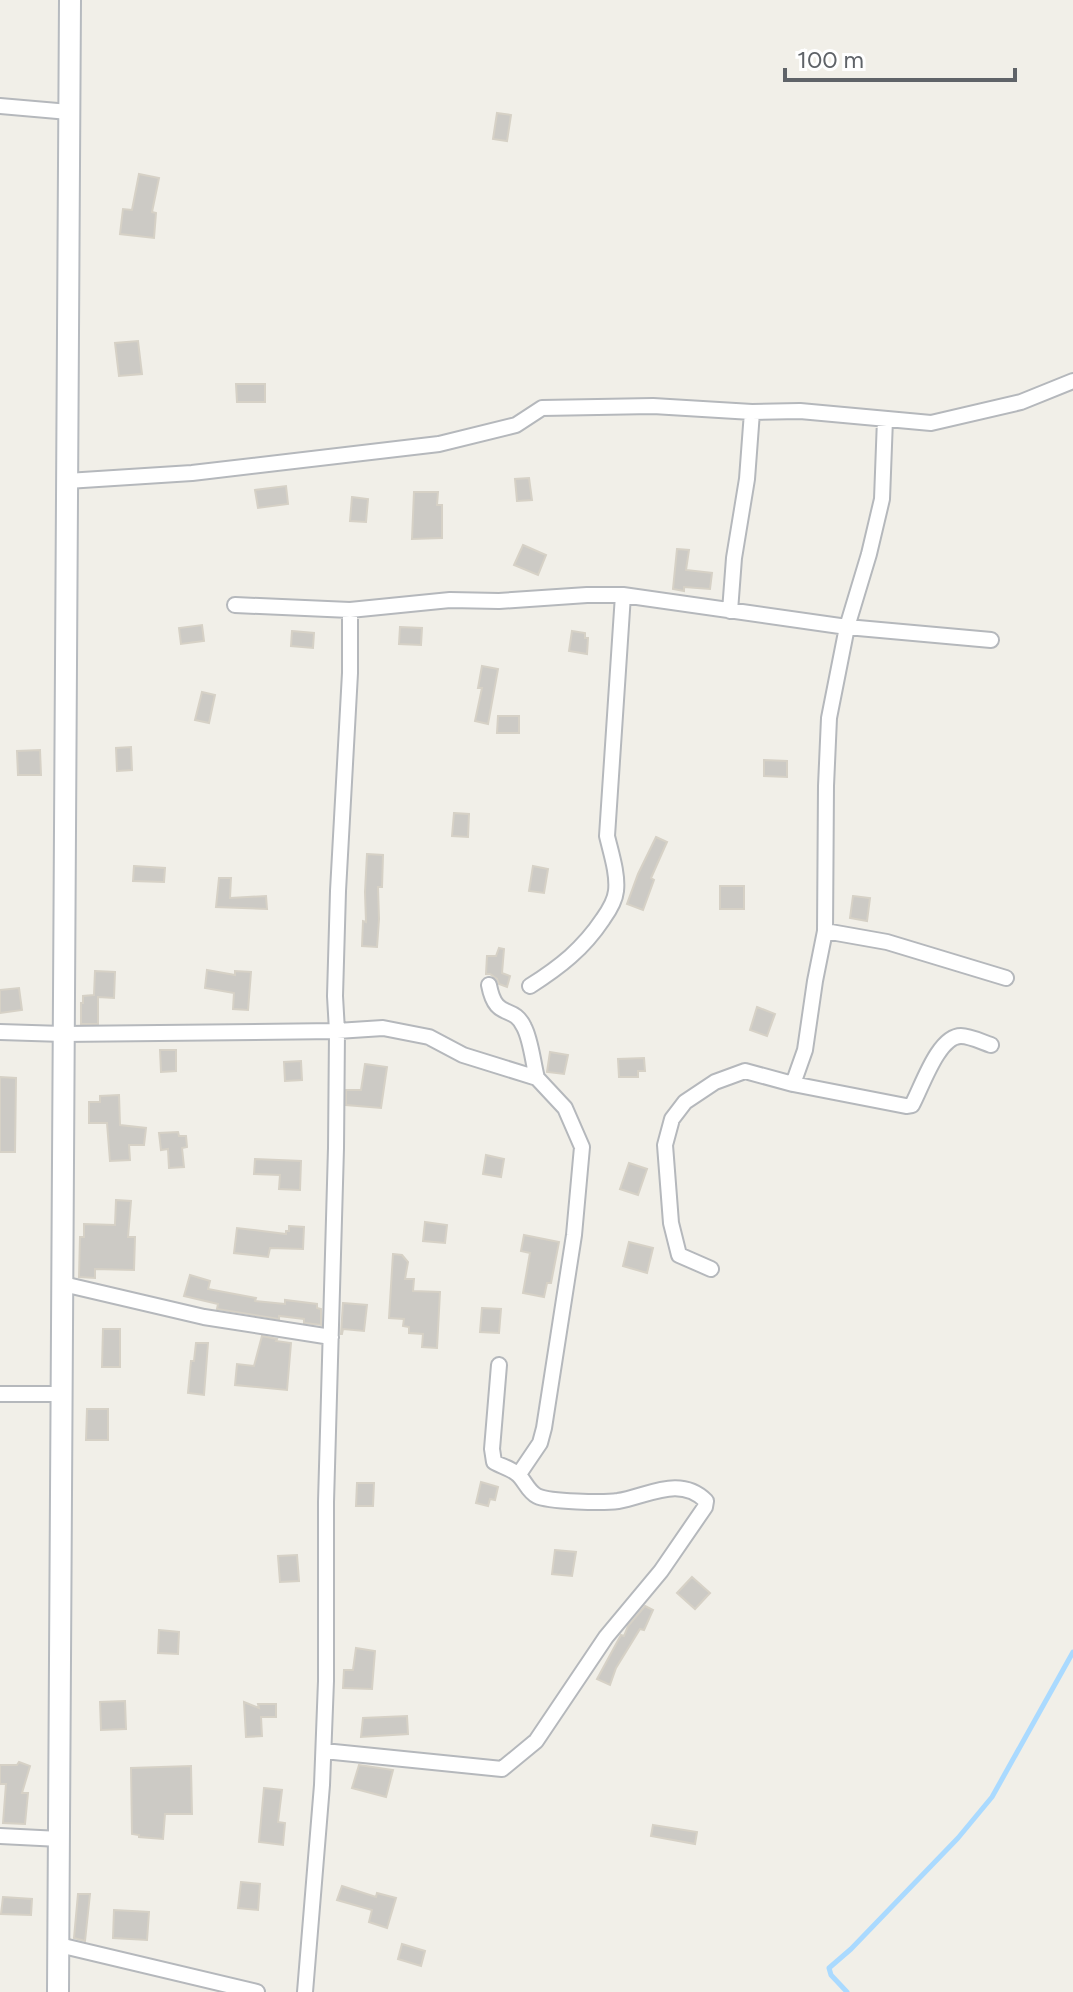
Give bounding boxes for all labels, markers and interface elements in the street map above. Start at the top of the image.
scale bar [785,32,1015,82]
text: 100 m [797,45,864,74]

